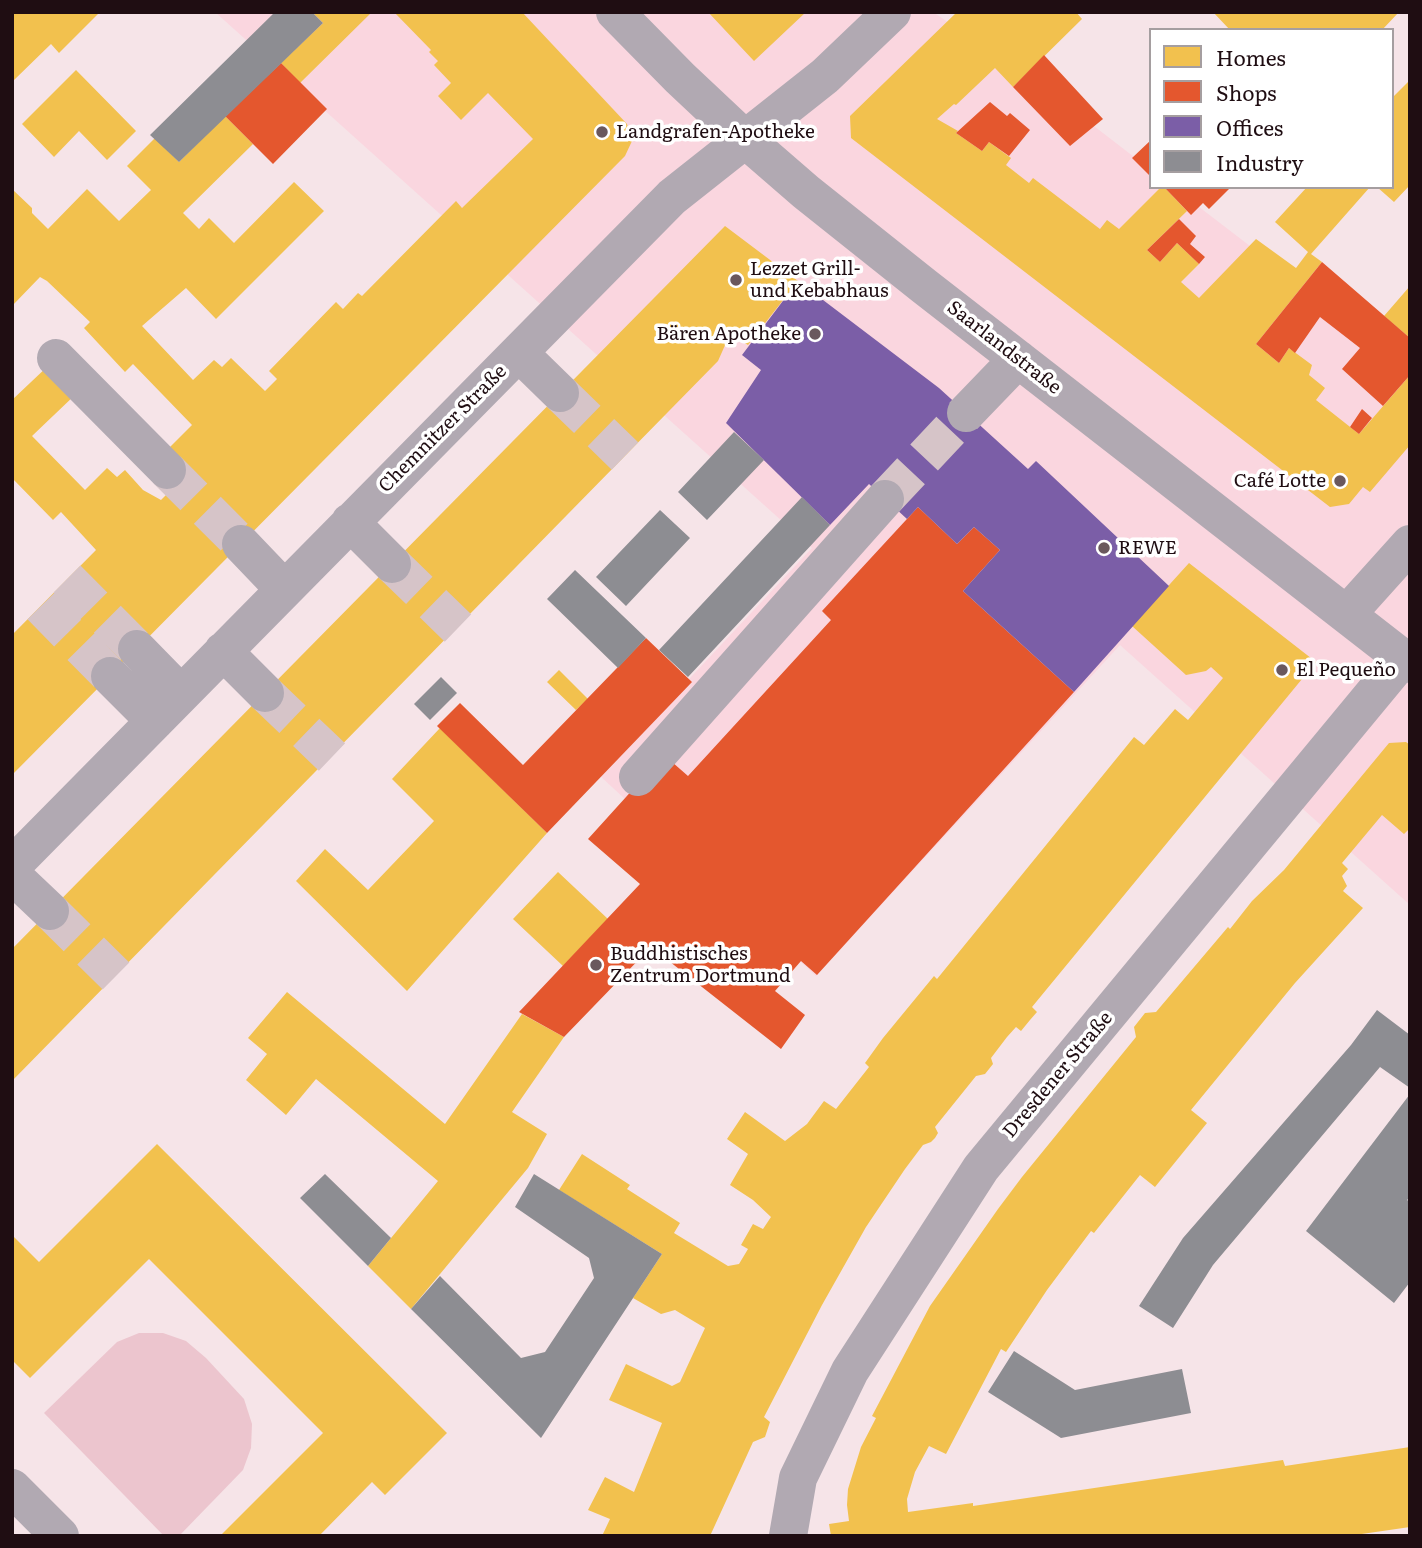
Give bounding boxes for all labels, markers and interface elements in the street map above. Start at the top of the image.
legend [1149,28,1394,189]
text: Homes [1216,41,1286,72]
text: Shops [1216,76,1277,107]
text: Offices [1216,111,1283,142]
place label: Landgrafen-Apotheke [616,121,815,143]
marker: Landgrafen-Apotheke [594,124,610,140]
text: Industry [1216,146,1304,177]
place label: Lezzet Grill- und Kebabhaus [750,258,889,302]
marker: Lezzet Grill- und Kebabhaus [728,272,744,288]
street label: Saarlandstraße [943,296,1065,400]
place label: Bären Apotheke [656,323,801,345]
marker: Bären Apotheke [807,326,823,342]
street label: Chemnitzer Straße [374,360,512,498]
place label: Café Lotte [1234,470,1326,492]
marker: Café Lotte [1332,473,1348,489]
place label: REWE [1118,537,1177,559]
marker: REWE [1096,540,1112,556]
place label: El Pequeño [1296,659,1396,681]
marker: El Pequeño [1274,662,1290,678]
place label: Buddhistisches Zentrum Dortmund [610,943,791,987]
marker: Buddhistisches Zentrum Dortmund [588,957,604,973]
street label: Dresdener Straße [999,1007,1117,1143]

